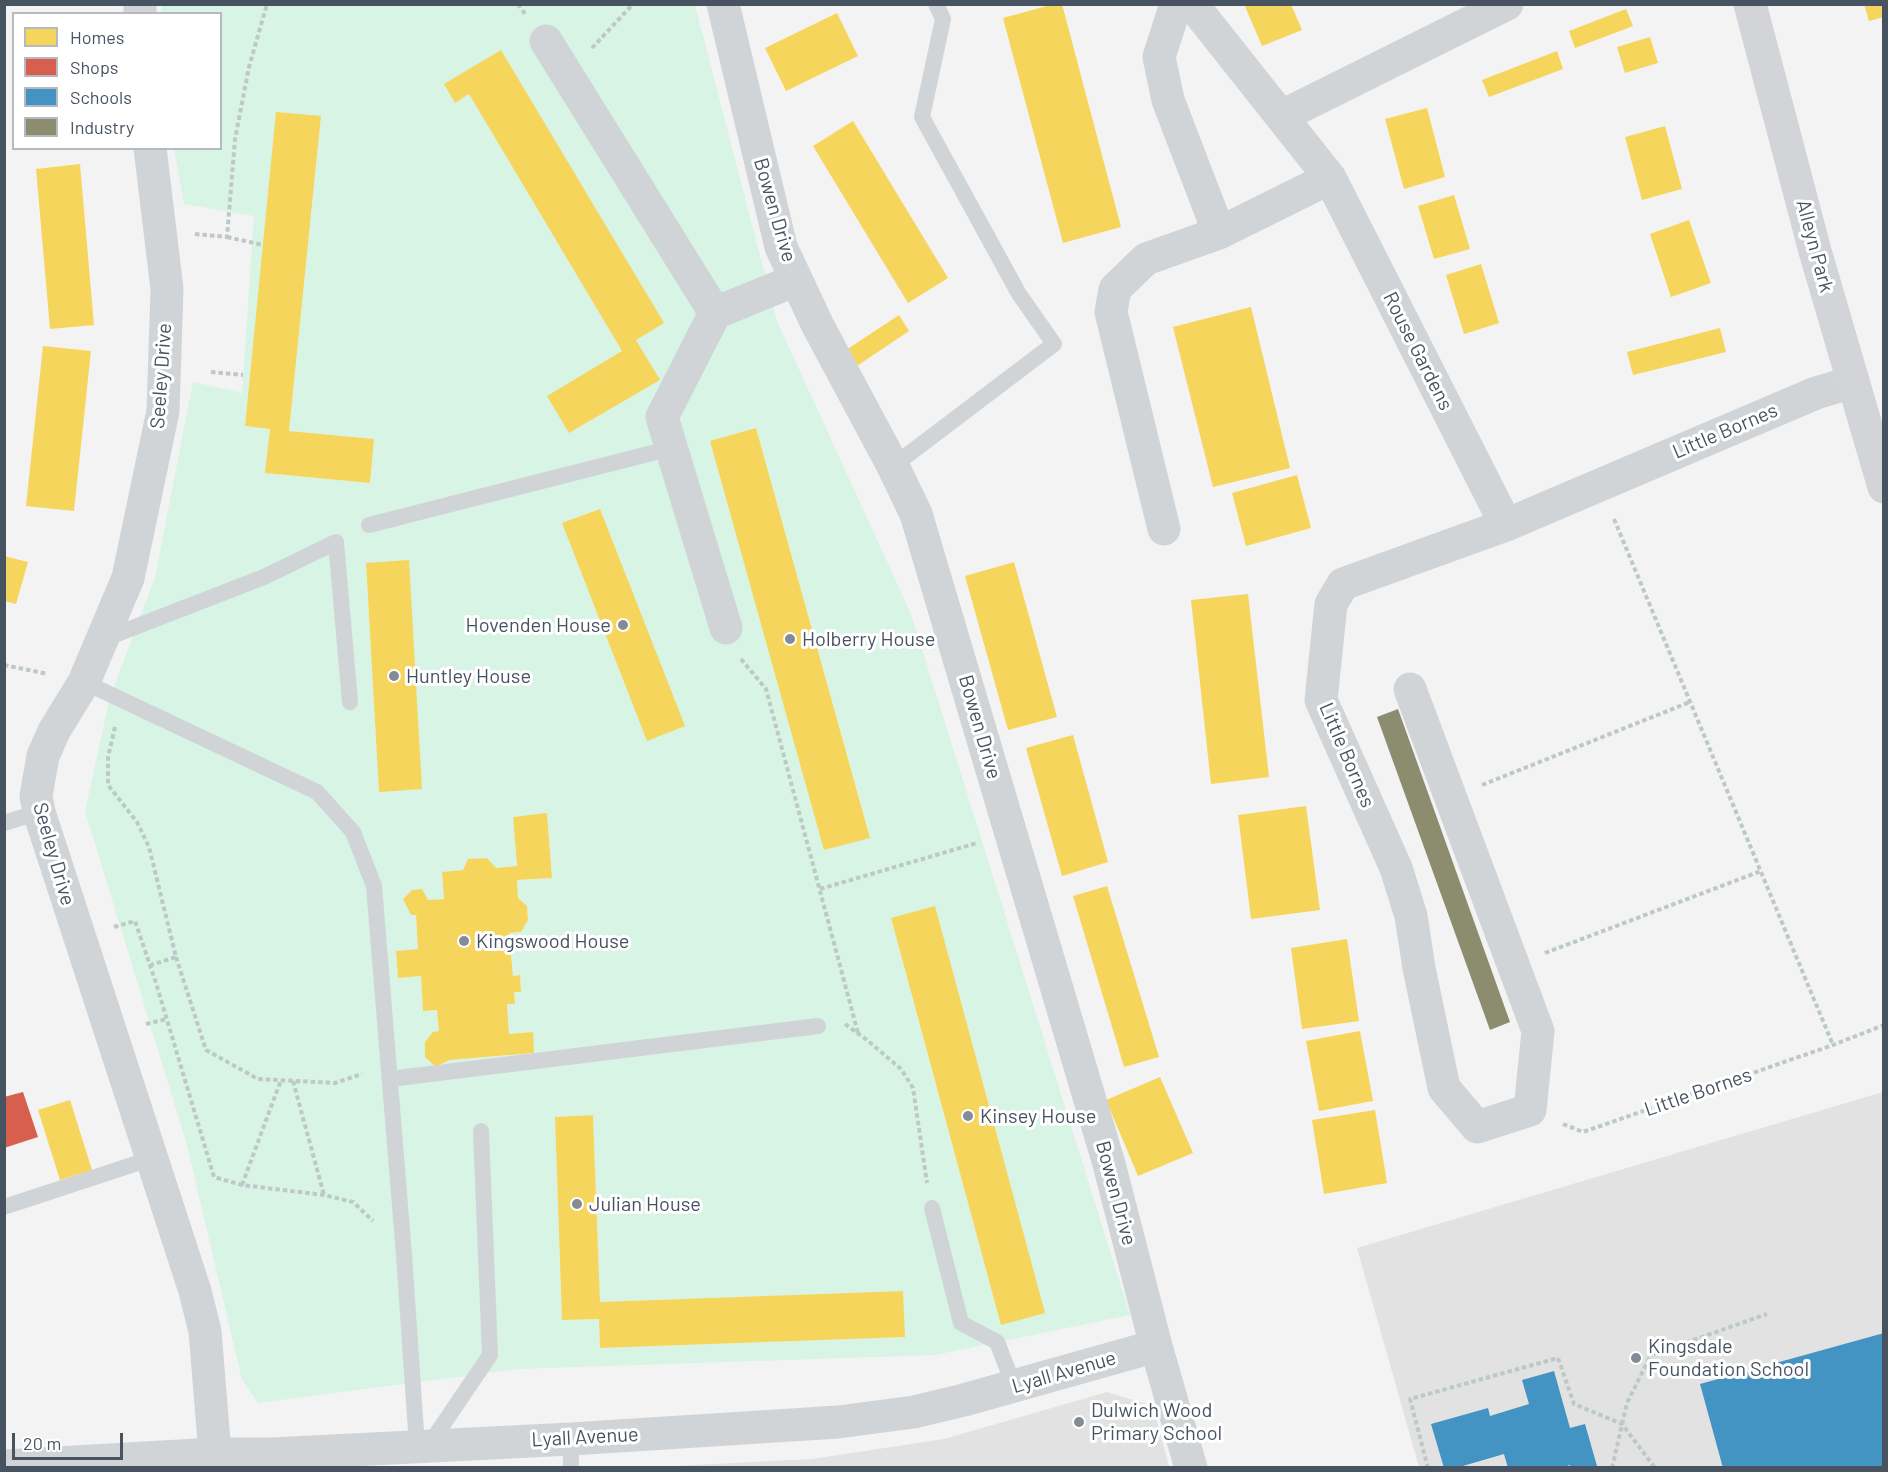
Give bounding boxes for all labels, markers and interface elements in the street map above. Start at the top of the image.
legend [12,12,222,150]
text: Homes [70,26,124,48]
text: Shops [70,56,119,78]
text: Schools [70,86,132,108]
text: Industry [70,116,134,138]
street label: Bowen Drive [749,155,801,265]
street label: Alleyn Park [1791,197,1839,295]
street label: Rouse Gardens [1378,288,1458,414]
street label: Seeley Drive [145,322,177,430]
street label: Little Bornes [1669,398,1781,464]
place label: Hovenden House [466,613,611,637]
marker: Hovenden House [616,618,630,632]
place label: Holberry House [802,627,935,651]
marker: Holberry House [783,632,797,646]
place label: Huntley House [406,664,531,688]
marker: Huntley House [387,669,401,683]
street label: Bowen Drive [954,672,1006,782]
street label: Little Bornes [1314,699,1380,811]
street label: Seeley Drive [28,800,80,908]
place label: Kingswood House [476,929,629,953]
marker: Kingswood House [457,934,471,948]
street label: Little Bornes [1641,1062,1755,1122]
place label: Kinsey House [980,1104,1096,1128]
marker: Kinsey House [961,1109,975,1123]
street label: Bowen Drive [1091,1138,1141,1248]
place label: Julian House [589,1192,701,1216]
marker: Julian House [570,1197,584,1211]
place label: Kingsdale Foundation School [1648,1334,1809,1381]
street label: Lyall Avenue [1009,1346,1119,1398]
marker: Kingsdale Foundation School [1629,1351,1643,1365]
place label: Dulwich Wood Primary School [1091,1398,1222,1445]
marker: Dulwich Wood Primary School [1072,1415,1086,1429]
scale bar [15,1421,126,1459]
street label: Lyall Avenue [531,1422,639,1452]
text: 20 m [23,1432,61,1454]

